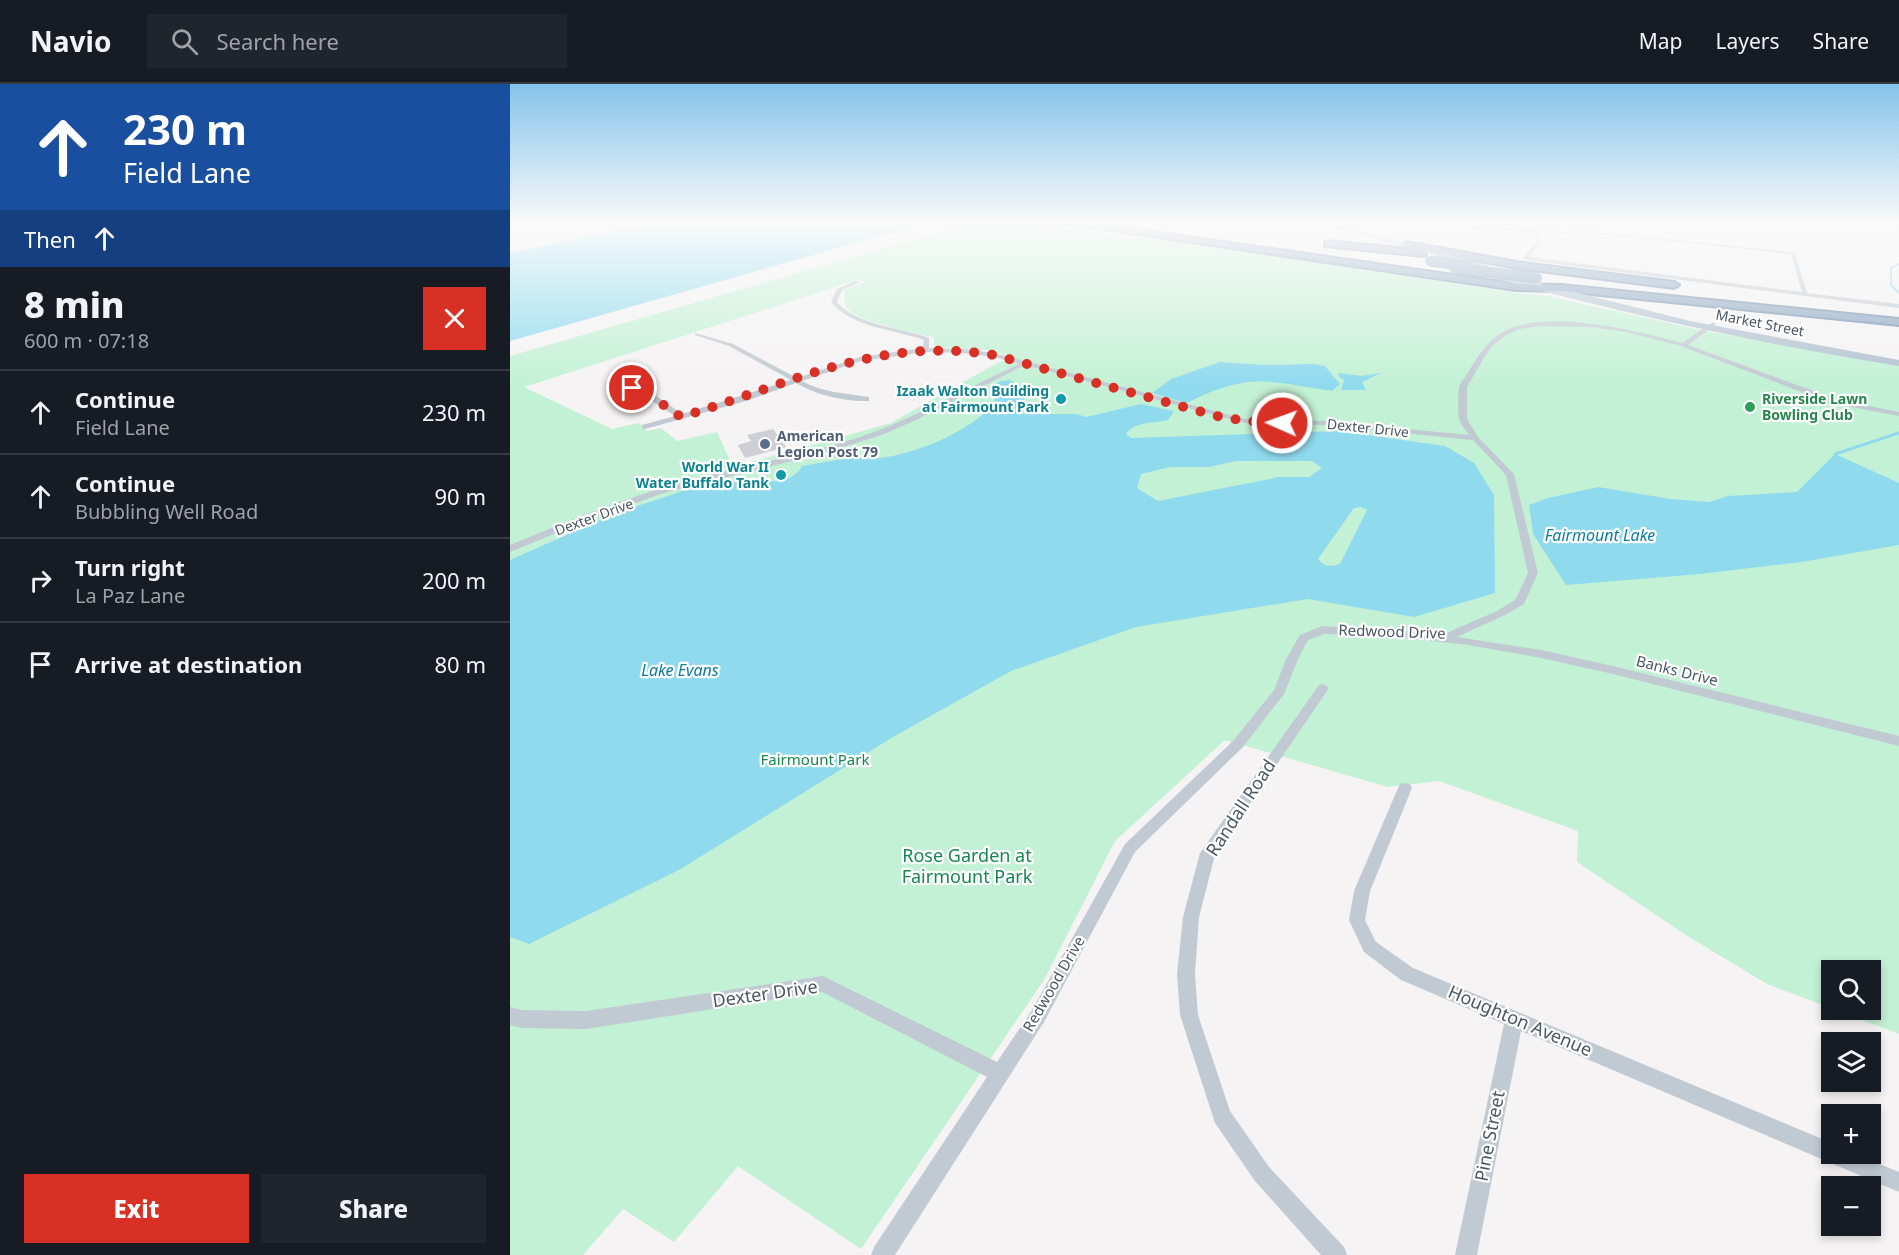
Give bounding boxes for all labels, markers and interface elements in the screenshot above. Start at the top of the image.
search box [147,14,567,68]
text: Navio [30,22,111,60]
icon: search [168,25,201,58]
text: Search here [216,26,339,56]
text: Map [1639,27,1683,55]
text: Layers [1716,27,1780,55]
text: Share [1813,27,1869,55]
text: 230 m [123,100,247,157]
icon: ahead [24,108,102,186]
text: Field Lane [123,154,251,191]
icon: ahead [88,222,121,255]
text: Then [24,224,76,254]
text: 8 min [24,280,125,329]
button: close [423,287,486,350]
street label: Market Street [1714,305,1806,340]
text: 600 m · 07:18 [24,327,149,354]
pin [606,362,657,413]
icon: arrive [615,371,648,404]
place label: Izaak Walton Building at Fairmount Park [896,381,1049,416]
text: Continue [75,384,175,414]
place label: Riverside Lawn Bowling Club [1762,389,1867,424]
position arrow [1250,391,1314,455]
marker: Izaak Walton Building at Fairmount Park [1054,392,1068,406]
icon: ahead [24,396,57,429]
text: 230 m [422,397,486,427]
marker: Riverside Lawn Bowling Club [1743,400,1757,414]
text: Field Lane [75,414,170,441]
street label: Dexter Drive [1326,414,1410,441]
place label: American Legion Post 79 [777,426,878,461]
marker: American Legion Post 79 [758,437,772,451]
place label: World War II Water Buffalo Tank [636,457,769,492]
text: Continue [75,468,175,498]
marker: World War II Water Buffalo Tank [774,468,788,482]
icon: ahead [24,480,57,513]
text: 90 m [435,481,486,511]
street label: Dexter Drive [552,494,636,540]
text: Bubbling Well Road [75,498,258,525]
water label: Fairmount Lake [1545,524,1655,546]
text: Turn right [75,552,185,582]
icon: right [24,564,57,597]
text: 200 m [422,565,486,595]
text: La Paz Lane [75,582,185,609]
street label: Redwood Drive [1338,619,1446,643]
icon: arrive [24,648,57,681]
text: Arrive at destination [75,649,302,679]
text: 80 m [435,649,486,679]
street label: Banks Drive [1634,650,1720,690]
water label: Lake Evans [641,659,719,681]
park label: Fairmount Park [761,749,869,769]
street label: Randall Road [1200,754,1280,860]
park label: Rose Garden at Fairmount Park [902,843,1033,888]
street label: Redwood Drive [1018,932,1089,1035]
map controls [1821,960,1881,1236]
button: search [1821,960,1881,1020]
street label: Dexter Drive [711,974,819,1012]
street label: Houghton Avenue [1445,979,1596,1061]
button: layers [1821,1032,1881,1092]
street label: Pine Street [1468,1088,1510,1183]
button: + [1821,1104,1881,1164]
button: Exit [24,1174,249,1243]
button: Share [261,1174,486,1243]
button: − [1821,1176,1881,1236]

